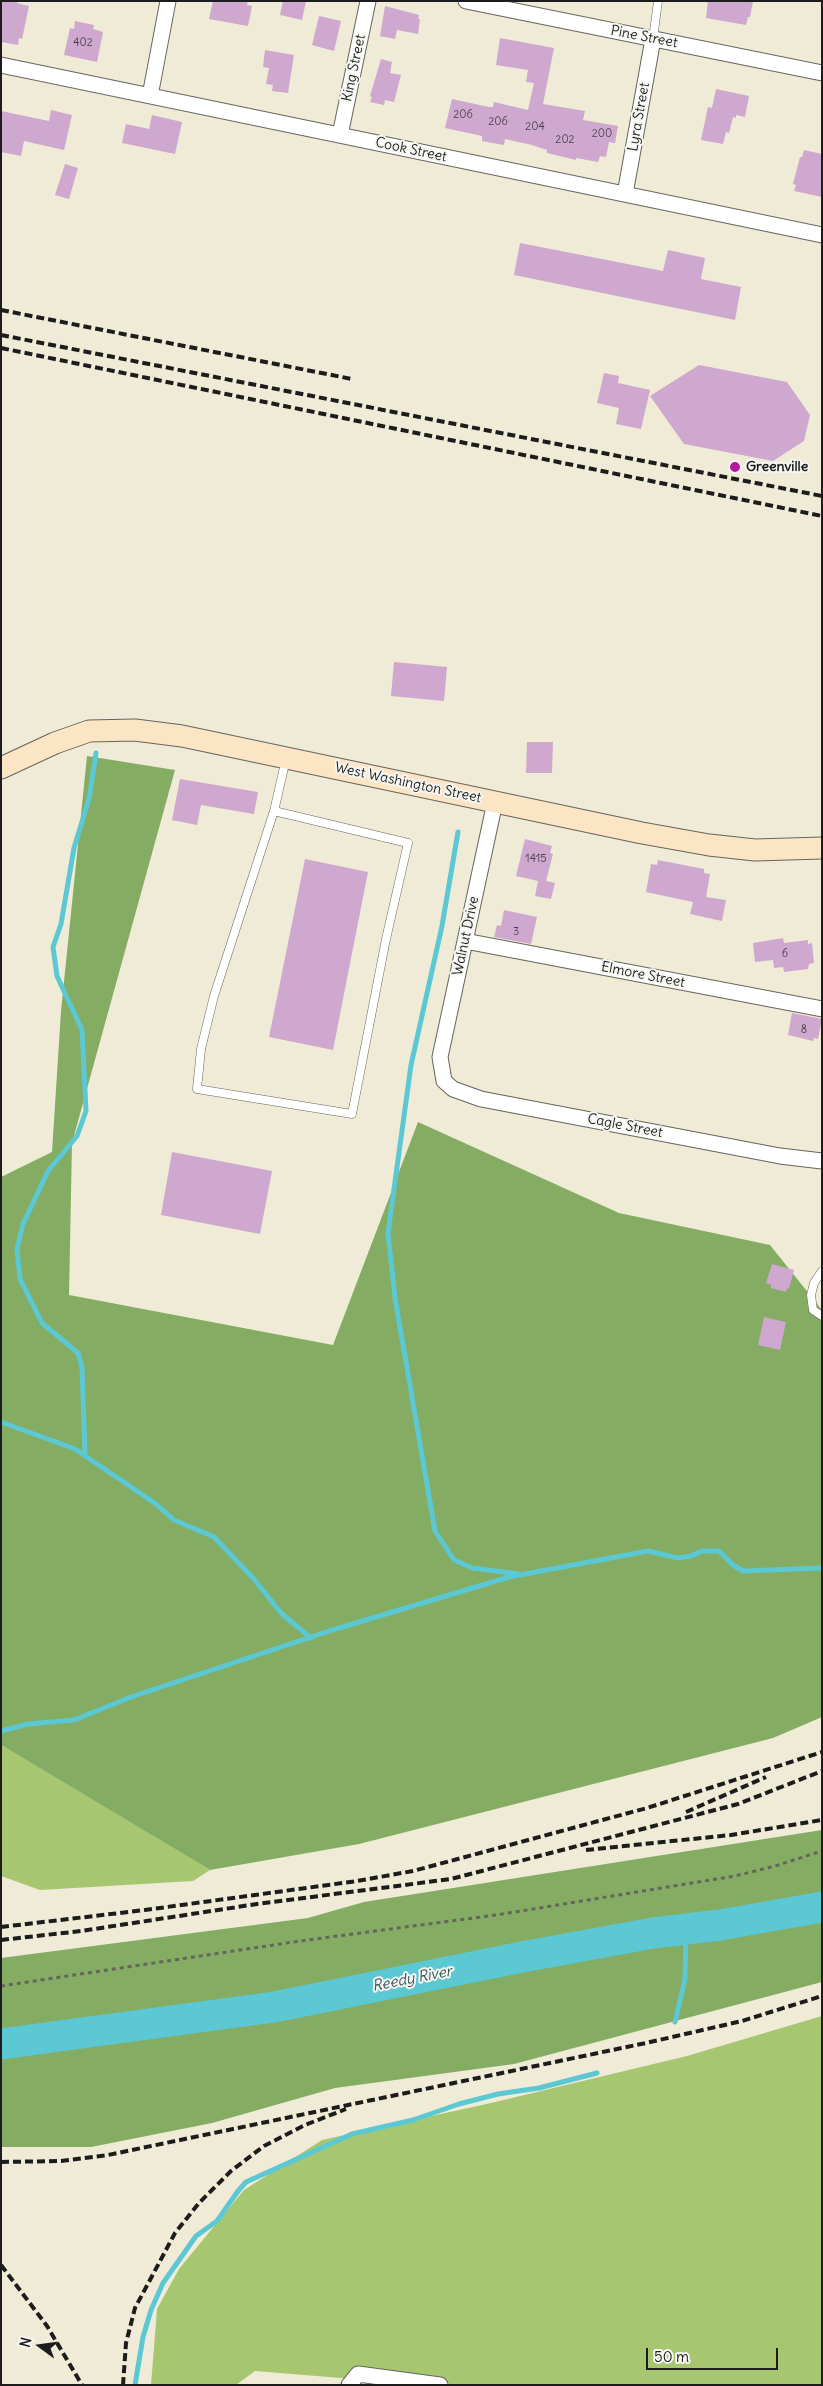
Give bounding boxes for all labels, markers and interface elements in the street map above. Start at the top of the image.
street label: Pine Street [609,22,679,52]
street label: King Street [339,33,369,103]
house number: 402 [73,36,93,50]
street label: Lyra Street [625,81,653,153]
house number: 206 [453,108,473,122]
house number: 206 [488,115,508,129]
house number: 204 [525,120,545,134]
house number: 200 [592,127,612,141]
house number: 202 [555,133,575,147]
street label: Cook Street [374,134,448,166]
place label: Greenville [746,459,808,475]
marker: Greenville [728,460,742,474]
street label: West Washington Street [333,759,483,807]
house number: 1415 [525,852,547,866]
street label: Walnut Drive [449,895,483,977]
house number: 3 [513,925,519,939]
house number: 6 [782,947,788,961]
street label: Elmore Street [600,959,686,991]
house number: 8 [801,1023,807,1037]
street label: Cagle Street [586,1110,664,1142]
water label: Reedy River [371,1962,453,1996]
north arrow [15,2321,65,2371]
text: N [16,2335,35,2349]
scale bar [648,2338,780,2370]
text: 50 m [654,2347,689,2366]

